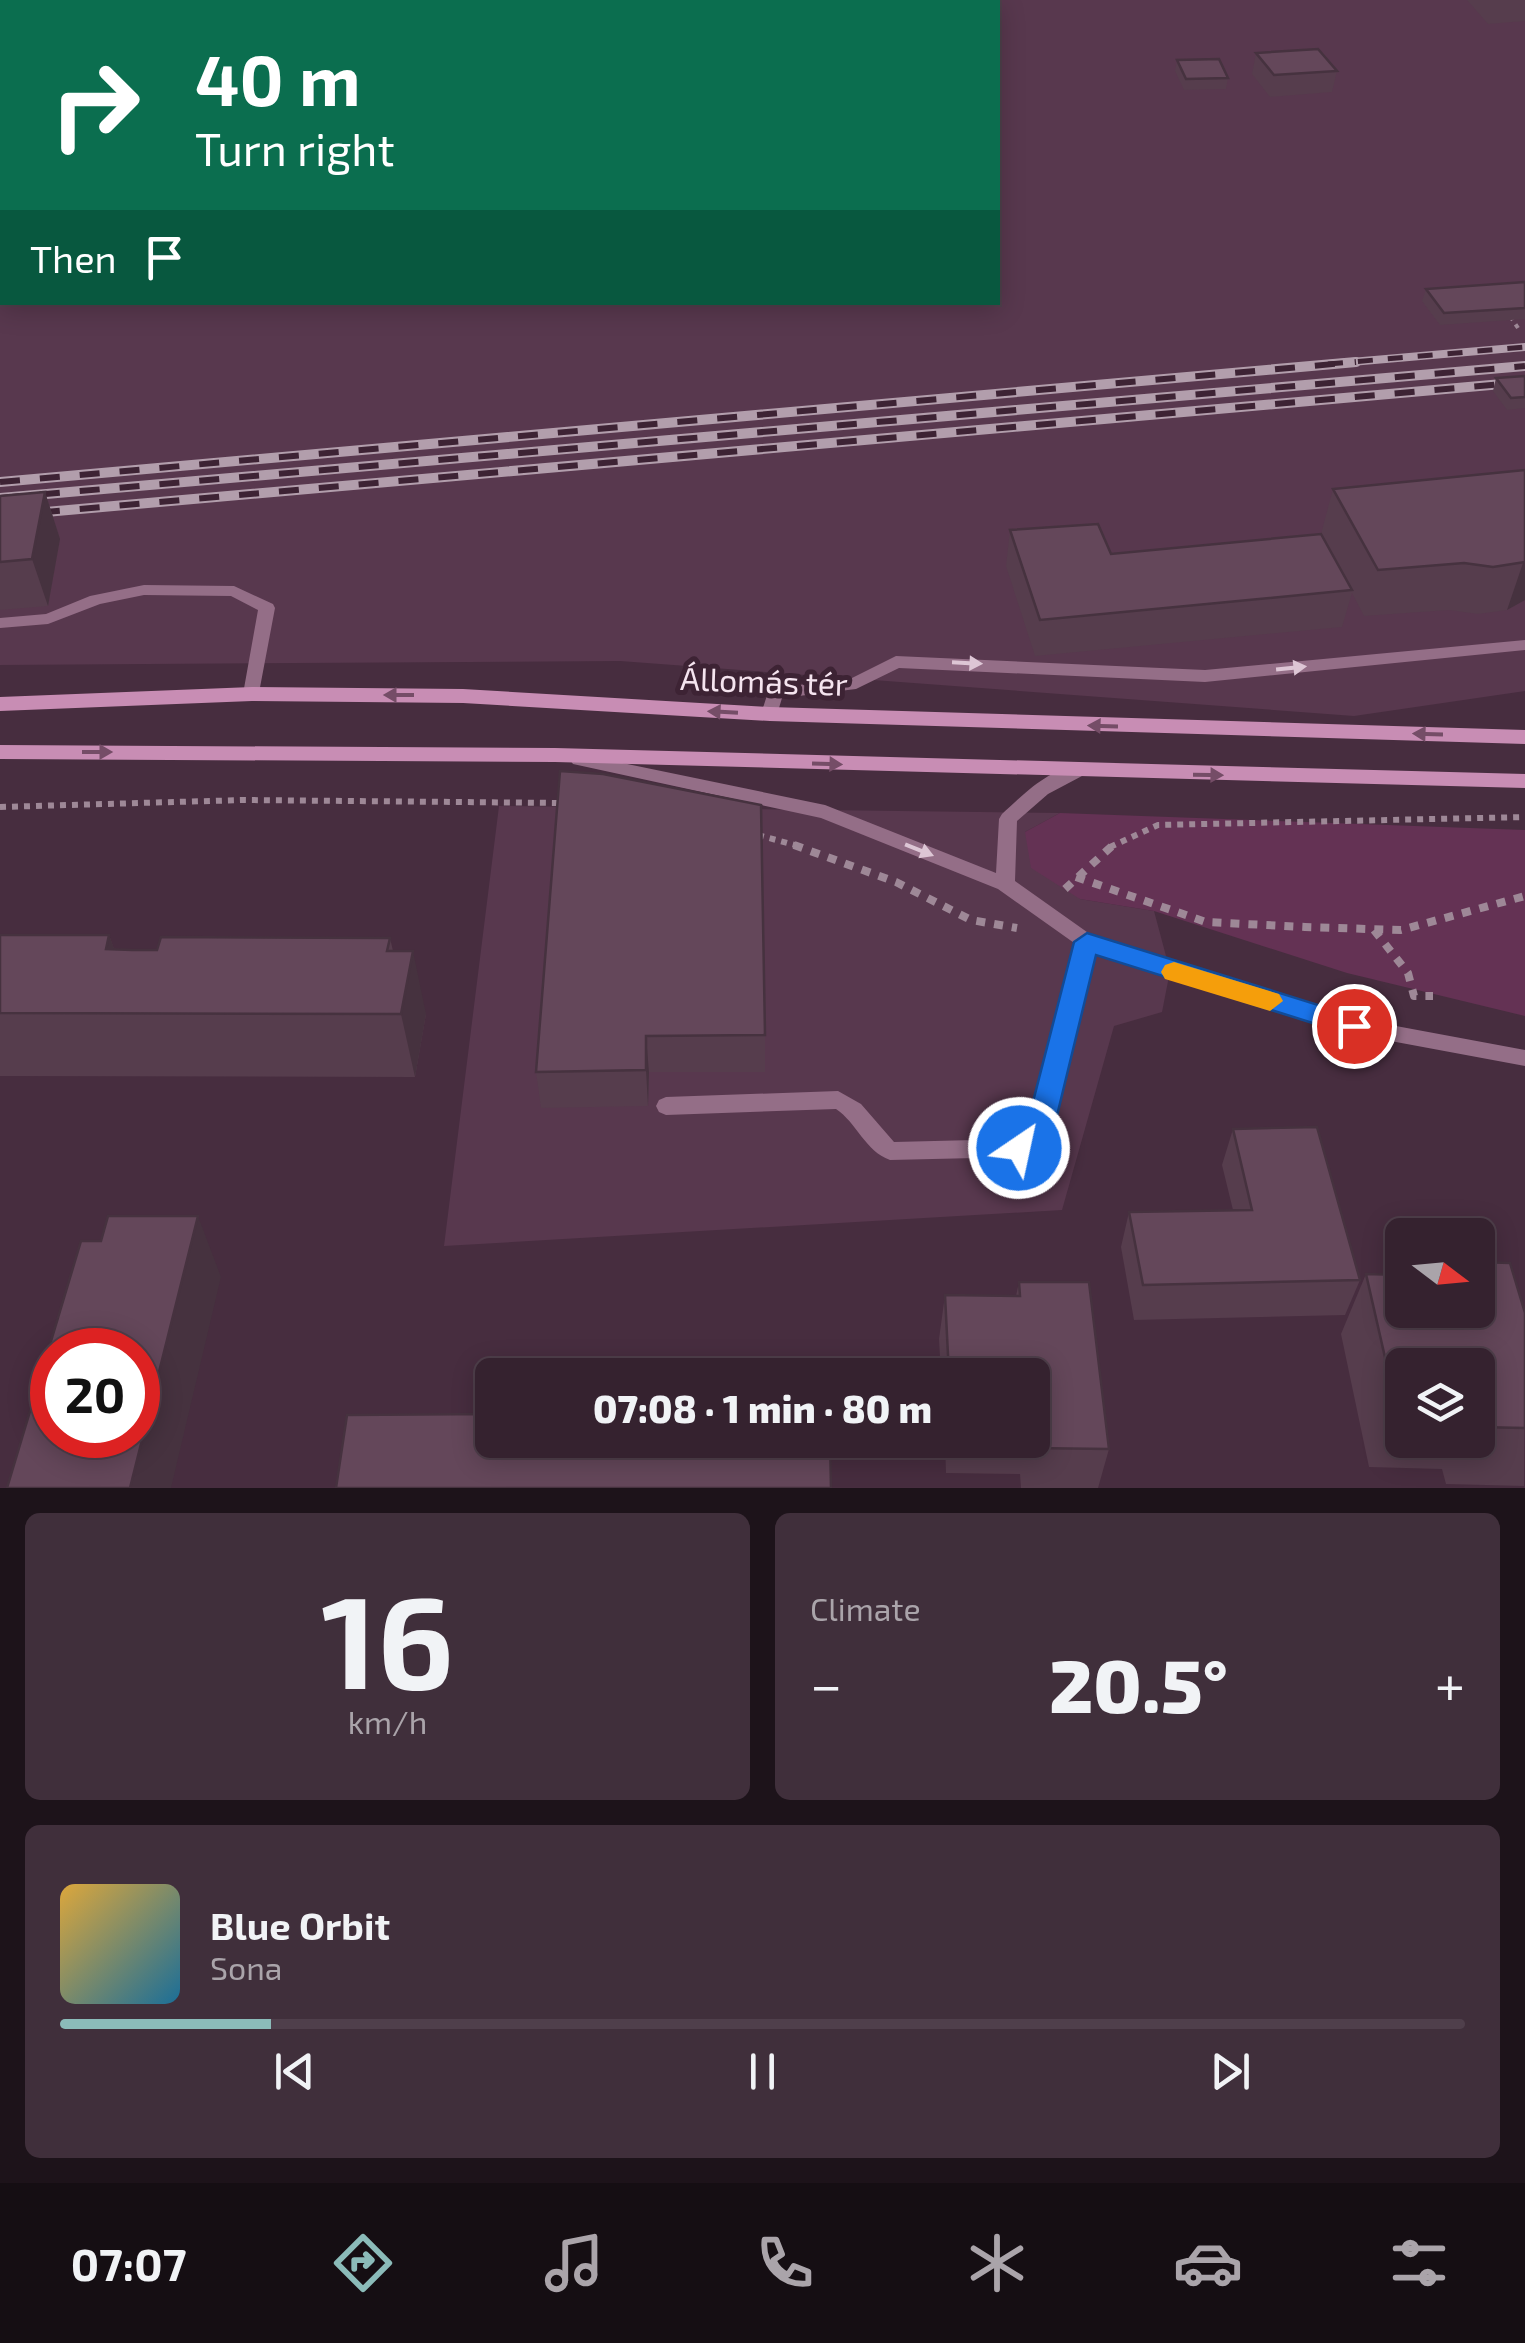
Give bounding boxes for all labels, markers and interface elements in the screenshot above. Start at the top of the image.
text: 40 m [195,36,361,120]
icon: right [30,40,160,170]
text: Turn right [195,121,395,175]
icon: arrive [137,230,192,285]
text: Then [30,235,117,281]
one-way arrow [951,655,983,671]
street label: Állomás tér [680,658,849,702]
one-way arrow [1276,660,1308,676]
one-way arrow [382,687,414,703]
one-way arrow [707,703,739,719]
one-way arrow [1086,718,1118,734]
one-way arrow [1411,725,1443,741]
one-way arrow [82,744,114,760]
one-way arrow [812,756,844,772]
one-way arrow [1193,767,1225,783]
one-way arrow [904,843,934,859]
pin [1312,984,1397,1069]
icon: arrive [1327,999,1382,1054]
position arrow [967,1096,1071,1200]
north arrow [1385,1218,1495,1328]
map controls [1385,1218,1495,1458]
speed limit sign: 20 [30,1328,160,1458]
button: layers [1385,1348,1495,1458]
text: 07:08 · 1 min · 80 m [593,1385,932,1431]
text: 16 [321,1559,454,1715]
text: Climate [810,1589,921,1627]
text: 20.5° [1049,1638,1228,1728]
text: − [810,1650,842,1716]
text: + [1435,1650,1465,1716]
text: km/h [348,1702,427,1740]
text: Blue Orbit [210,1902,390,1948]
text: Sona [210,1948,282,1986]
icon: previous [267,2044,322,2099]
icon: pause [735,2044,790,2099]
icon: next [1203,2044,1258,2099]
icon: directions [328,2228,398,2298]
icon: music [539,2228,609,2298]
icon: phone [750,2228,820,2298]
icon: climate [962,2228,1032,2298]
icon: car [1173,2228,1243,2298]
icon: filters [1384,2228,1454,2298]
text: 07:07 [71,2236,187,2290]

